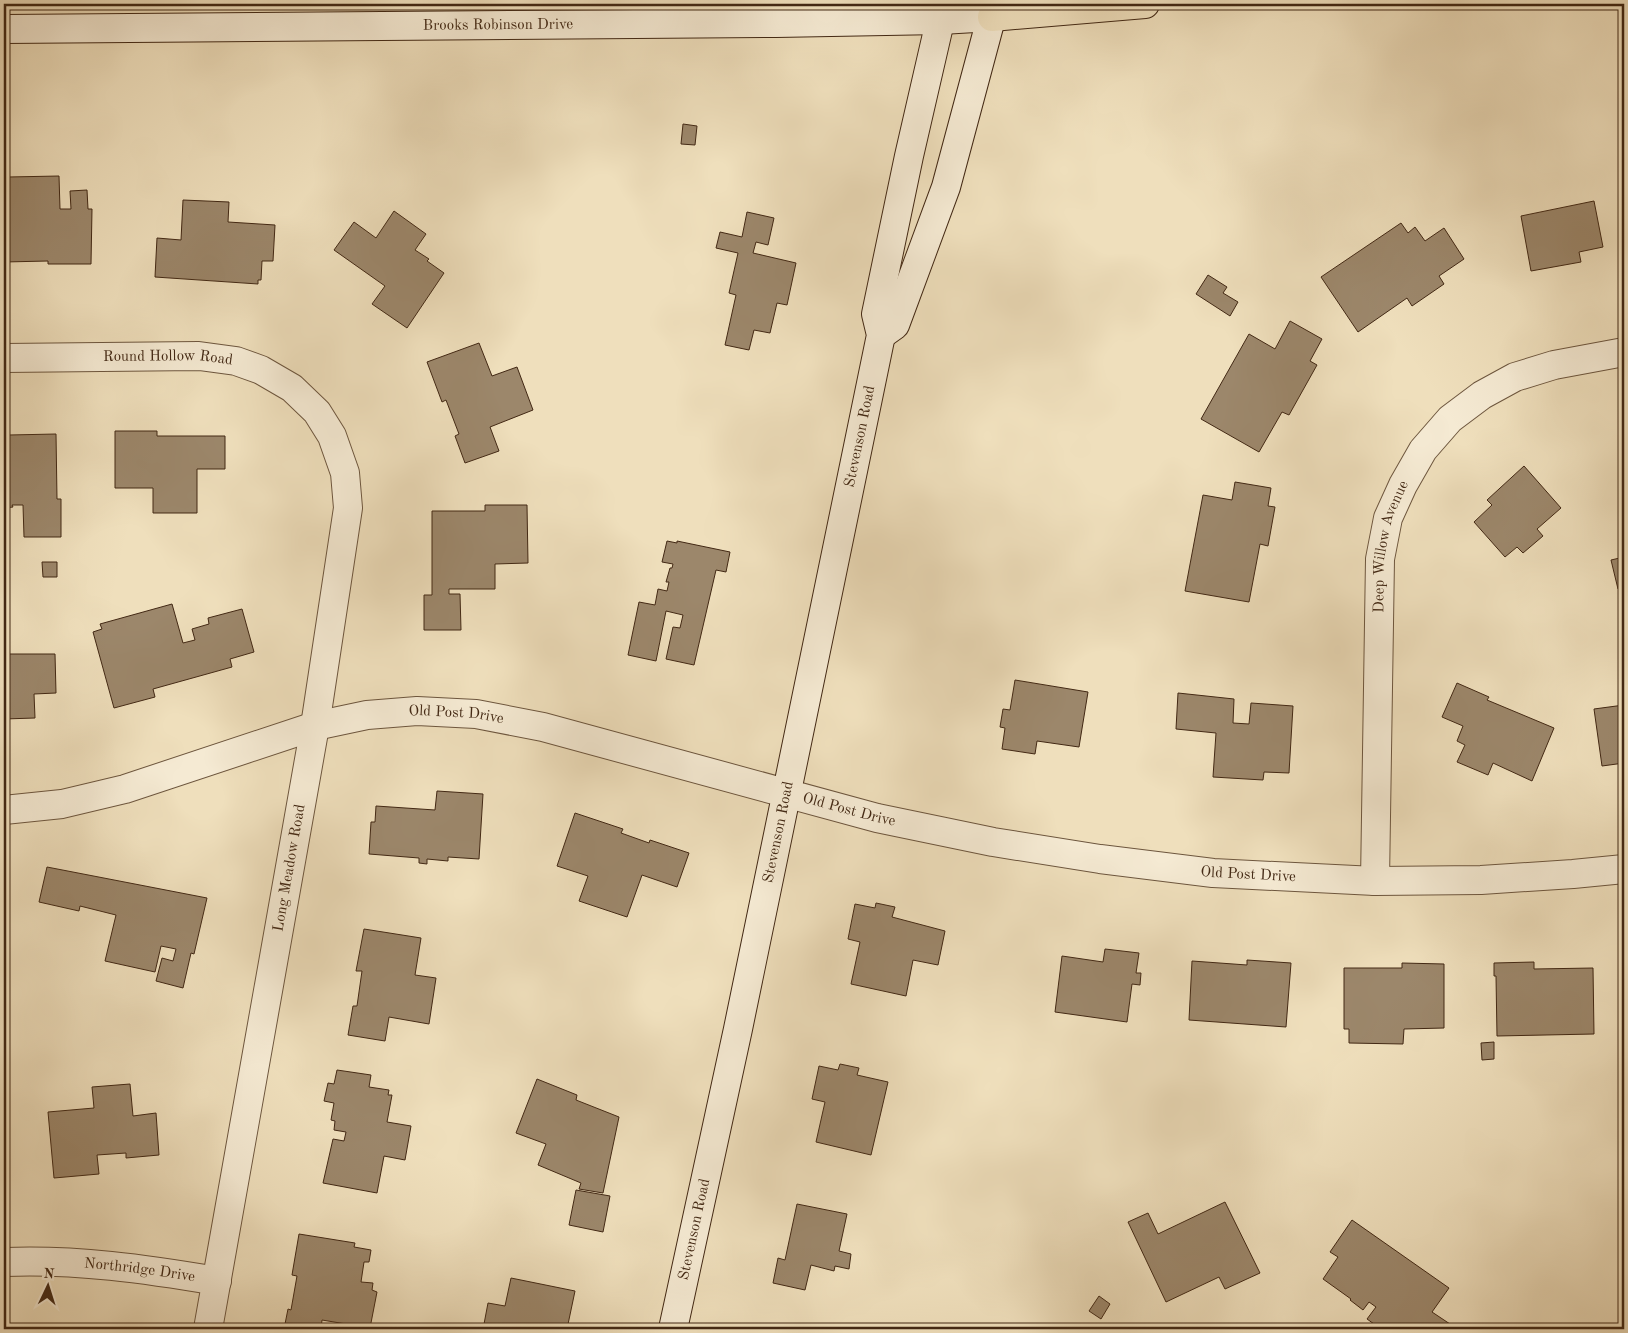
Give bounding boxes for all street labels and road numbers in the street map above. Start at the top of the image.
street label: Brooks Robinson Drive [423,17,573,33]
street label: Round Hollow Road [103,348,234,368]
street label: Stevenson Road [842,384,878,489]
street label: Deep Willow Avenue [1372,478,1411,613]
street label: Old Post Drive [408,703,505,727]
street label: Stevenson Road [761,780,796,884]
street label: Old Post Drive [801,791,897,829]
street label: Long Meadow Road [271,803,309,933]
street label: Old Post Drive [1200,864,1296,885]
street label: Stevenson Road [676,1177,713,1281]
street label: Northridge Drive [83,1256,196,1285]

